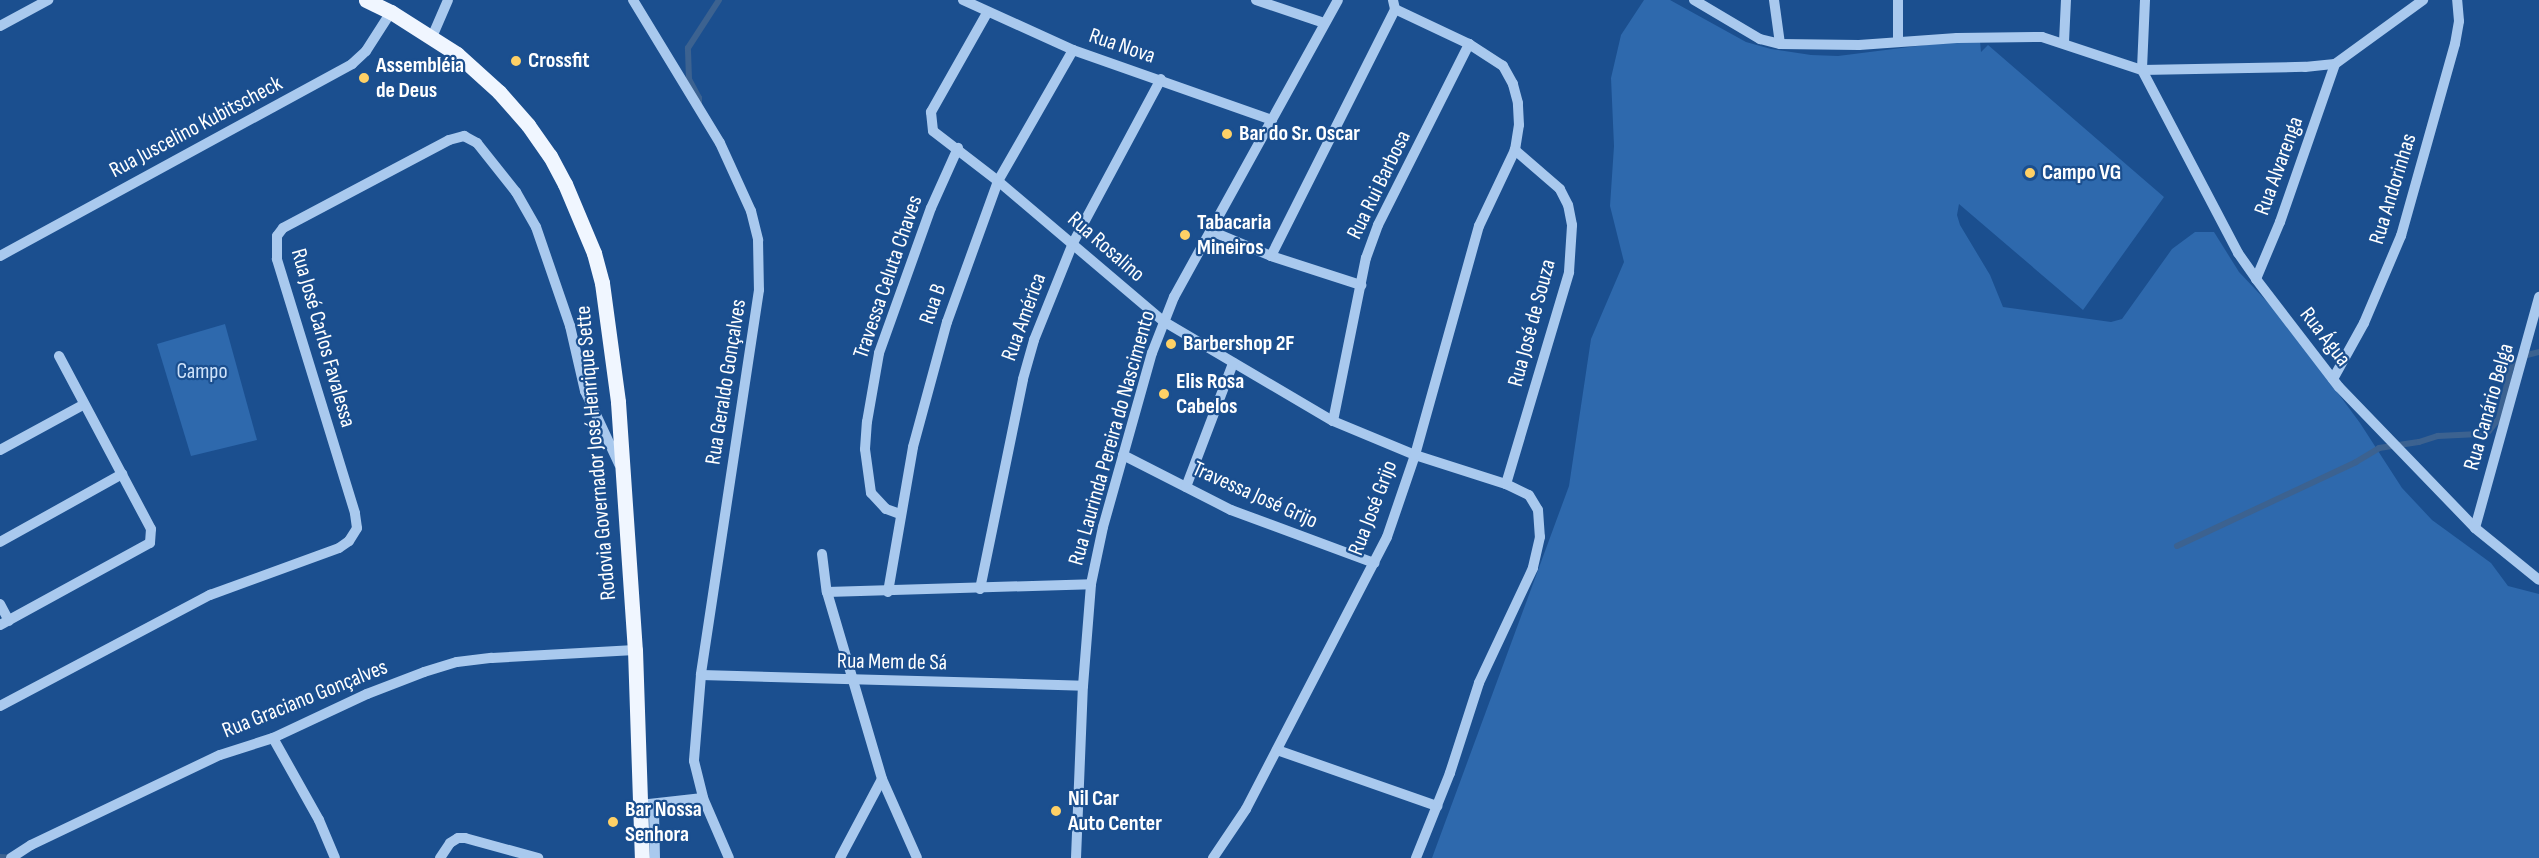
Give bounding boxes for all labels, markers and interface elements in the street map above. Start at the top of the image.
street label: Rua Nova [1085,22,1159,70]
place label: Crossfit [528,48,590,74]
place label: Assembléia de Deus [376,52,464,104]
marker: Crossfit [509,54,523,68]
street label: Rua Juscelino Kubitscheck [105,70,287,184]
marker: Assembléia de Deus [357,71,371,85]
street label: Rua Alvarenga [2249,113,2309,219]
place label: Bar do Sr. Oscar [1239,121,1360,147]
street label: Rua Rui Barbosa [1341,126,1417,244]
marker: Bar do Sr. Oscar [1220,127,1234,141]
street label: Rua Andorinhas [2364,130,2422,248]
place label: Campo VG [2042,160,2121,186]
marker: Campo VG [2023,166,2037,180]
street label: Travessa Celuta Chaves [848,192,928,362]
street label: Rua Rosalino [1062,206,1150,288]
place label: Tabacaria Mineiros [1197,209,1271,260]
marker: Tabacaria Mineiros [1178,228,1192,242]
street label: Rua José Carlos Favalessa [285,246,361,430]
street label: Rua José de Souza [1502,256,1562,390]
street label: Rua América [996,269,1052,365]
street label: Rua B [914,280,952,328]
street label: Rua Geraldo Gonçalves [700,297,752,467]
street label: Rua Água [2294,302,2356,372]
street label: Rodovia Governador José Henrique Sette [570,304,622,602]
street label: Rua Laurinda Pereira do Nascimento [1063,308,1161,568]
place label: Barbershop 2F [1183,331,1295,357]
marker: Barbershop 2F [1164,337,1178,351]
street label: Rua Canário Belga [2458,341,2520,473]
park label: Campo [176,359,228,385]
place label: Elis Rosa Cabelos [1176,368,1244,420]
marker: Elis Rosa Cabelos [1157,387,1171,401]
street label: Travessa José Grijo [1188,456,1322,534]
street label: Rua José Grijo [1343,457,1403,559]
street label: Rua Mem de Sá [837,648,947,676]
street label: Rua Graciano Gonçalves [219,654,391,744]
place label: Nil Car Auto Center [1068,785,1162,836]
place label: Bar Nossa Senhora [625,796,702,848]
marker: Nil Car Auto Center [1049,804,1063,818]
marker: Bar Nossa Senhora [606,815,620,829]

